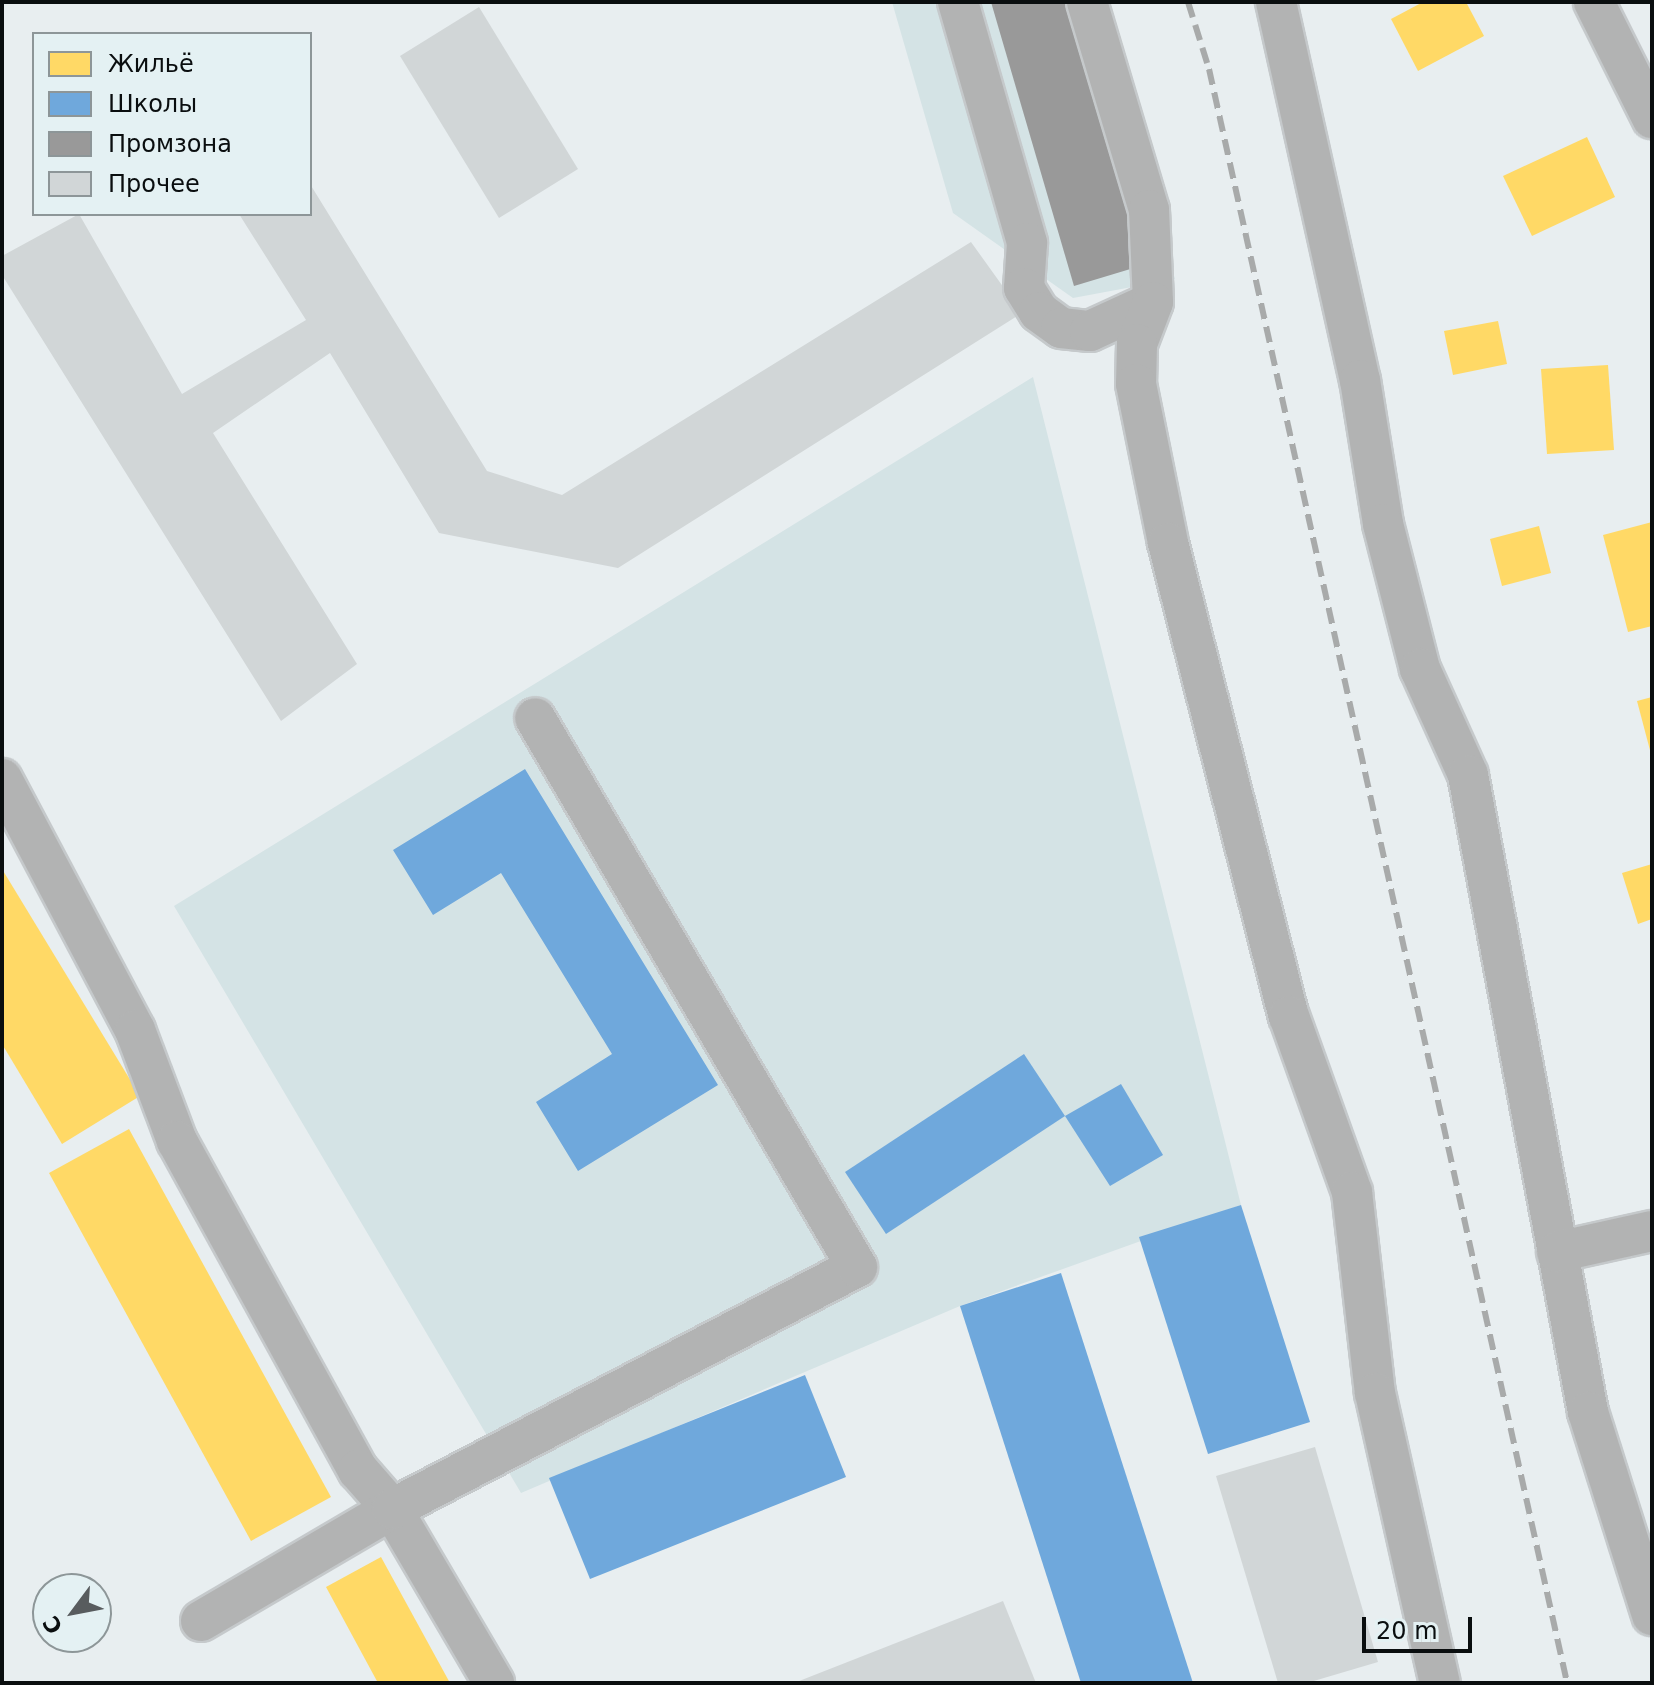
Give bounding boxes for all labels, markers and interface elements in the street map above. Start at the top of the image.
legend [32,32,312,216]
text: Жильё [108,50,194,78]
text: Школы [108,90,197,118]
text: Промзона [108,130,232,158]
text: Прочее [108,170,200,198]
north arrow [32,1573,112,1653]
scale bar [1366,1601,1476,1651]
text: С [38,1611,68,1638]
text: 20 m [1376,1617,1438,1645]

